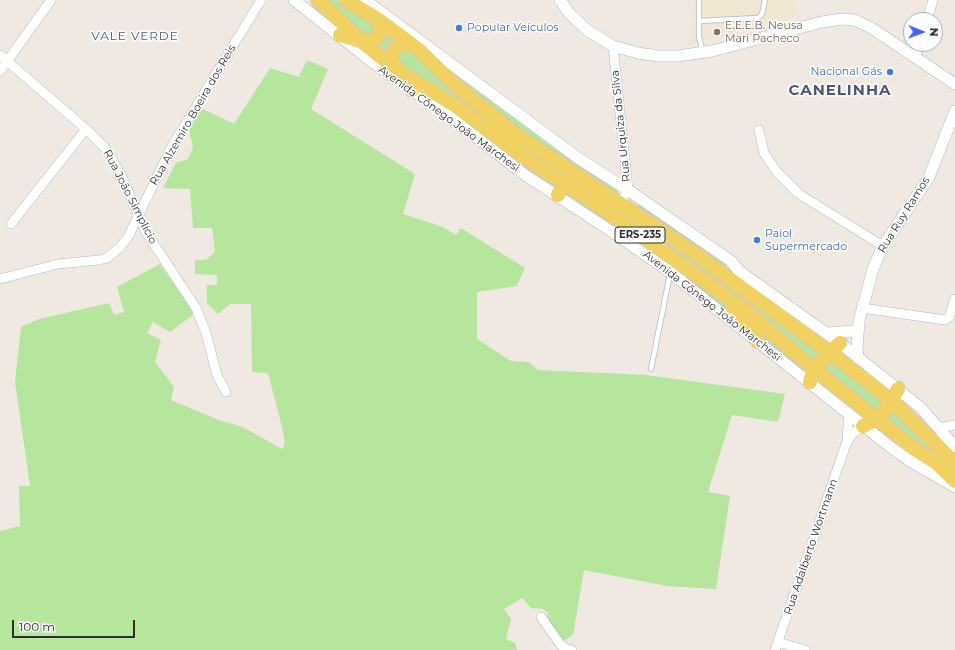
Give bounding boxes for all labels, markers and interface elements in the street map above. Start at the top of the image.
north arrow [903,12,943,52]
place label: E.E.E.B. Neusa Mari Pacheco [725,19,803,45]
place label: Popular Veículos [467,21,559,35]
marker: Popular Veículos [454,23,464,33]
marker: E.E.E.B. Neusa Mari Pacheco [712,27,722,37]
text: N [927,28,941,37]
district label: VALE VERDE [91,29,179,43]
street label: Rua Alzemiro Boeira dos Reis [147,42,239,188]
street label: Avenida Cônego João Marchesi [376,63,522,175]
place label: Nacional Gás [810,65,882,79]
marker: Nacional Gás [885,67,895,77]
street label: Rua Urquiza da Silva [609,69,633,183]
district label: CANELINHA [788,82,892,100]
street label: Rua João Simplício [100,148,160,246]
street label: Rua Ruy Ramos [875,175,933,255]
road number: ERS-235 [615,227,665,243]
place label: Paiol Supermercado [765,227,847,253]
marker: Paiol Supermercado [752,235,762,245]
street label: Avenida Cônego João Marchesi [640,248,784,364]
street label: Rua Adalberto Wortmann [782,477,840,617]
scale bar [14,612,137,638]
text: 100 m [19,619,55,634]

